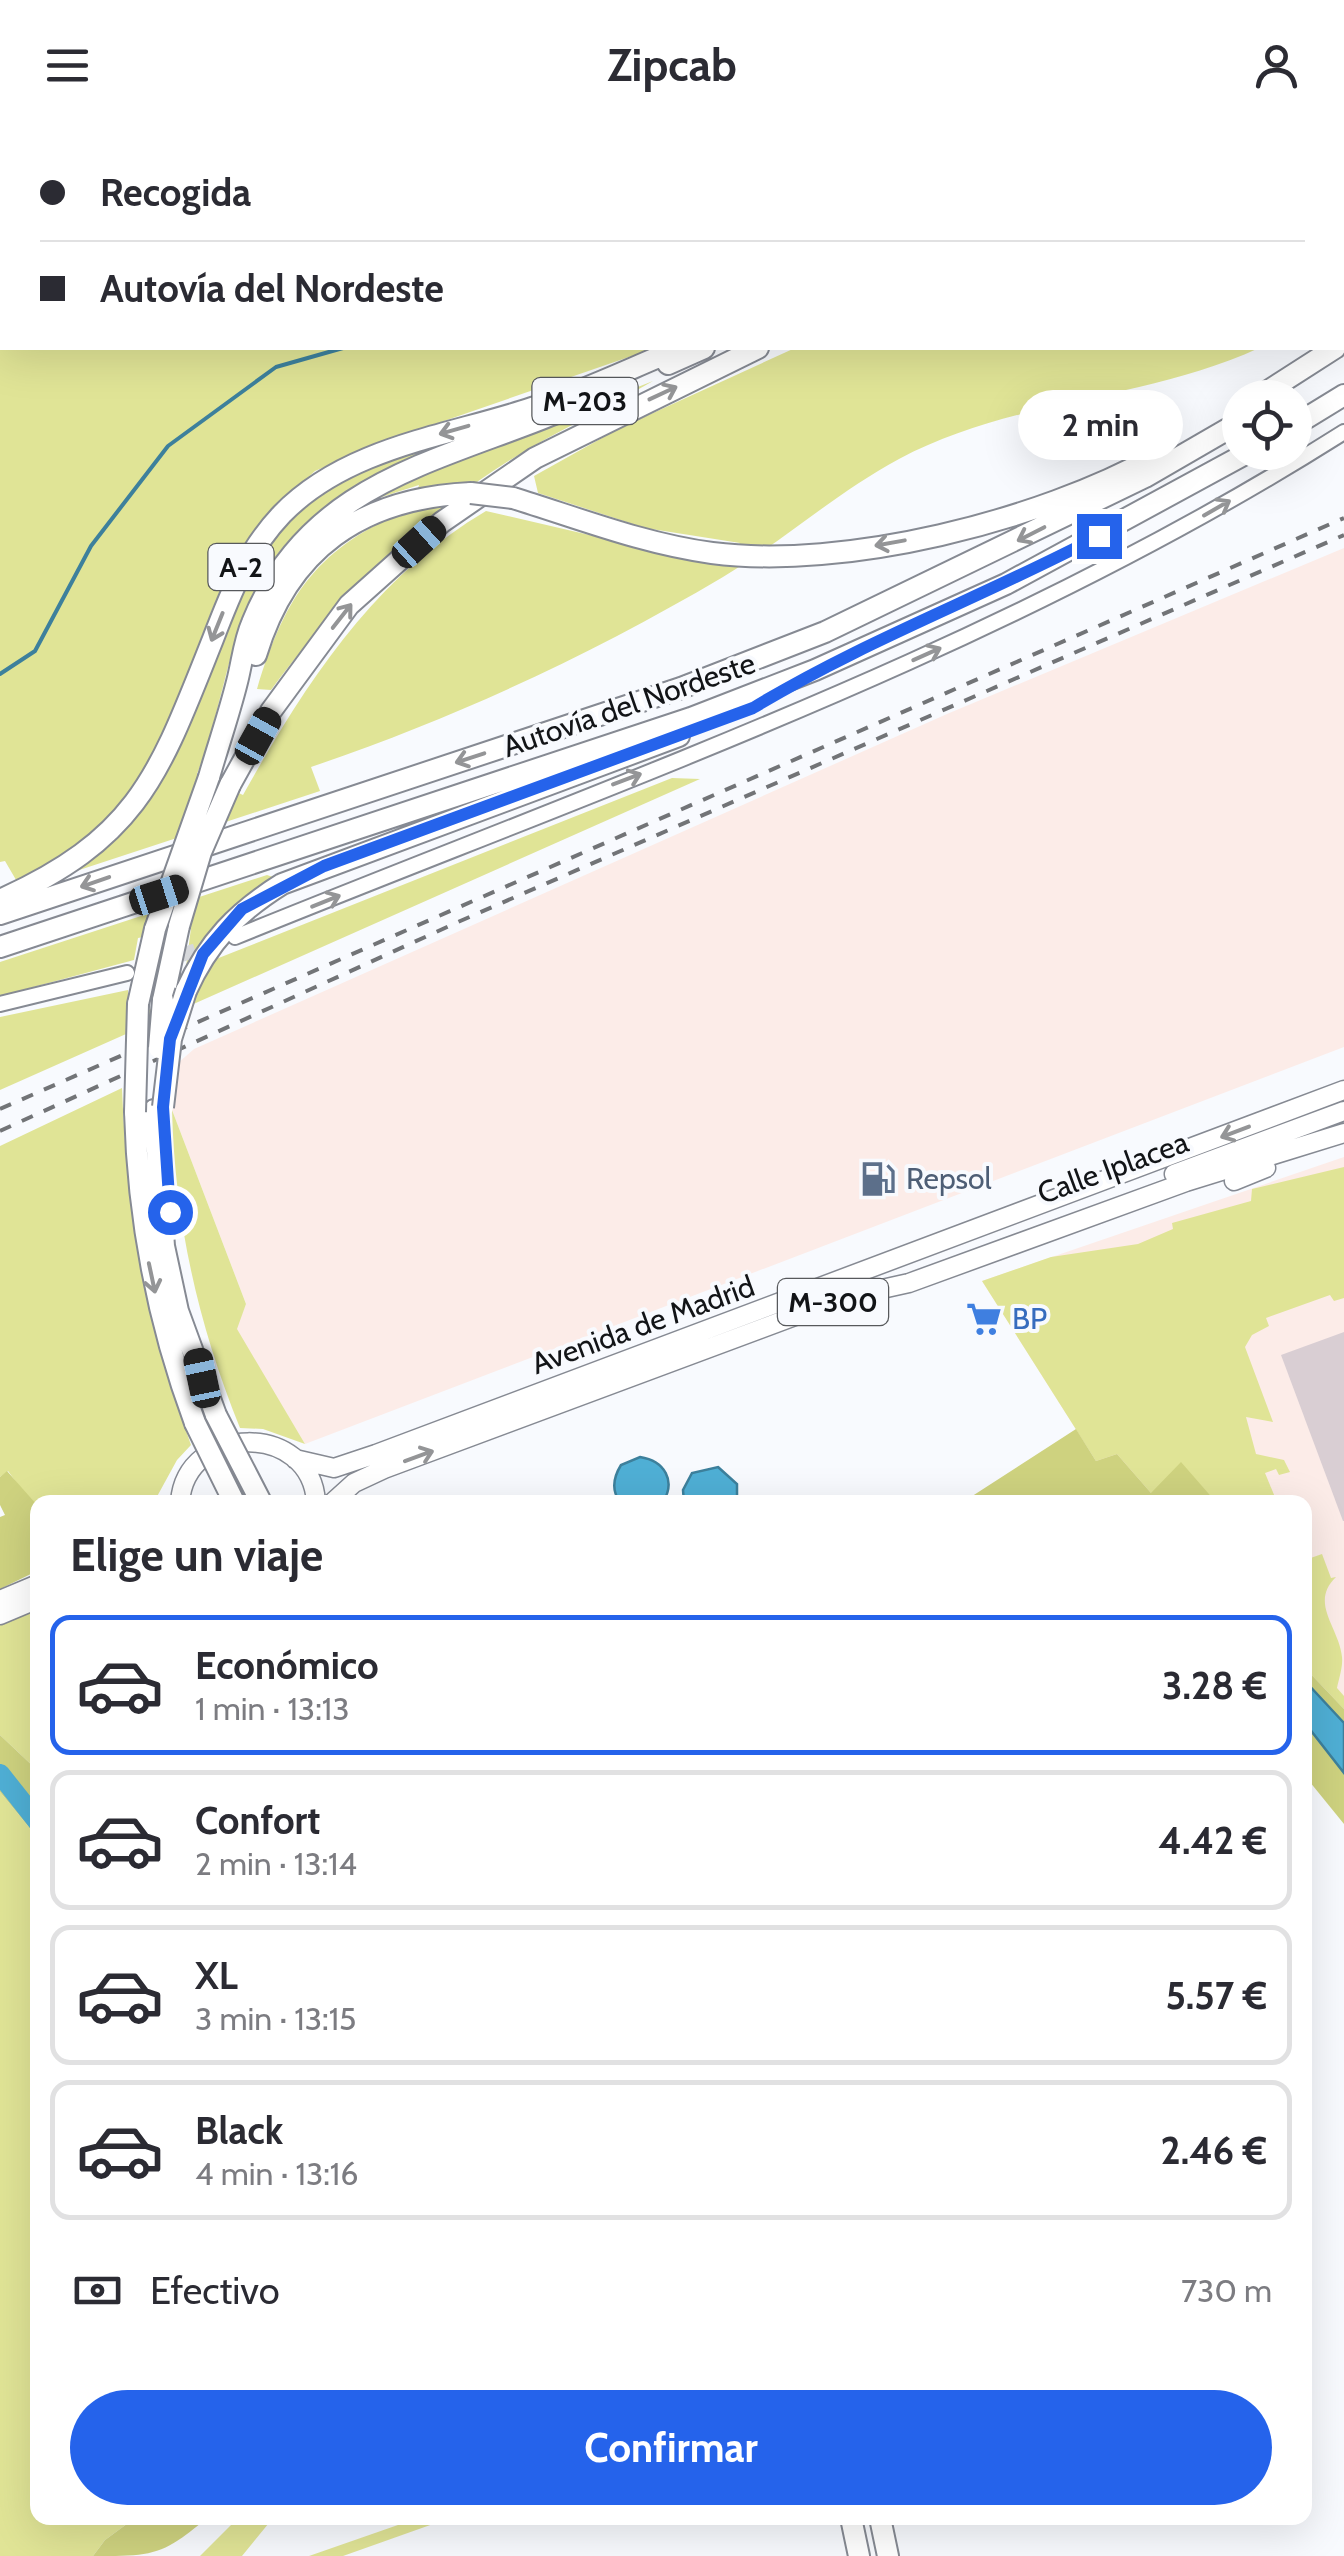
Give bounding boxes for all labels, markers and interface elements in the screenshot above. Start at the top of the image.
icon: menu [40,38,95,93]
text: Zipcab [607,38,737,92]
icon: person [1249,38,1304,93]
text: Recogida [100,169,251,216]
text: Autovía del Nordeste [100,265,444,312]
road number: M-203 [532,378,638,424]
map controls [1222,380,1312,470]
button: locate [1222,380,1312,470]
one-way arrow [648,382,678,401]
callout: 2 min [1016,391,1182,461]
text: 2 min [1062,405,1139,444]
one-way arrow [439,422,470,441]
one-way arrow [1202,497,1231,517]
car [387,511,451,573]
route end [1077,514,1122,559]
one-way arrow [1017,525,1046,544]
one-way arrow [875,534,907,553]
road number: A-2 [208,544,274,590]
one-way arrow [331,603,352,630]
one-way arrow [207,611,225,642]
street label: Autovía del Nordeste [498,644,760,765]
one-way arrow [911,644,942,662]
car [230,702,286,770]
one-way arrow [454,750,486,768]
one-way arrow [611,769,642,787]
car [126,871,192,919]
one-way arrow [80,874,111,892]
one-way arrow [310,890,340,908]
street label: Calle Iplacea [1032,1123,1194,1212]
one-way arrow [1220,1124,1251,1142]
fuel station icon: Repsol [859,1160,897,1198]
place label: Repsol [906,1160,992,1197]
route start [148,1190,193,1235]
one-way arrow [143,1261,162,1293]
street label: Avenida de Madrid [526,1267,759,1382]
road number: M-300 [778,1279,888,1325]
supermarket icon: BP [965,1300,1003,1338]
place label: BP [1012,1300,1047,1337]
car [181,1346,223,1410]
one-way arrow [403,1446,434,1464]
text: Elige un viaje [70,1528,323,1582]
icon: car [75,1640,165,1730]
text: Económico [195,1642,379,1689]
text: 3.28 € [1162,1662,1267,1709]
text: 1 min · 13:13 [195,1689,350,1728]
icon: car [75,1795,165,1885]
text: Confort [195,1797,320,1844]
text: 4.42 € [1158,1817,1267,1864]
text: 2 min · 13:14 [195,1844,357,1883]
icon: car [75,1950,165,2040]
text: XL [195,1952,238,1999]
text: 5.57 € [1165,1972,1267,2019]
text: 3 min · 13:15 [195,1999,356,2038]
icon: car [75,2105,165,2195]
text: Black [195,2107,283,2154]
text: 2.46 € [1161,2127,1267,2174]
text: 4 min · 13:16 [195,2154,358,2193]
icon: cash [70,2263,125,2318]
text: Efectivo [150,2267,280,2314]
text: 730 m [1181,2271,1272,2310]
button: Confirmar [70,2390,1272,2505]

